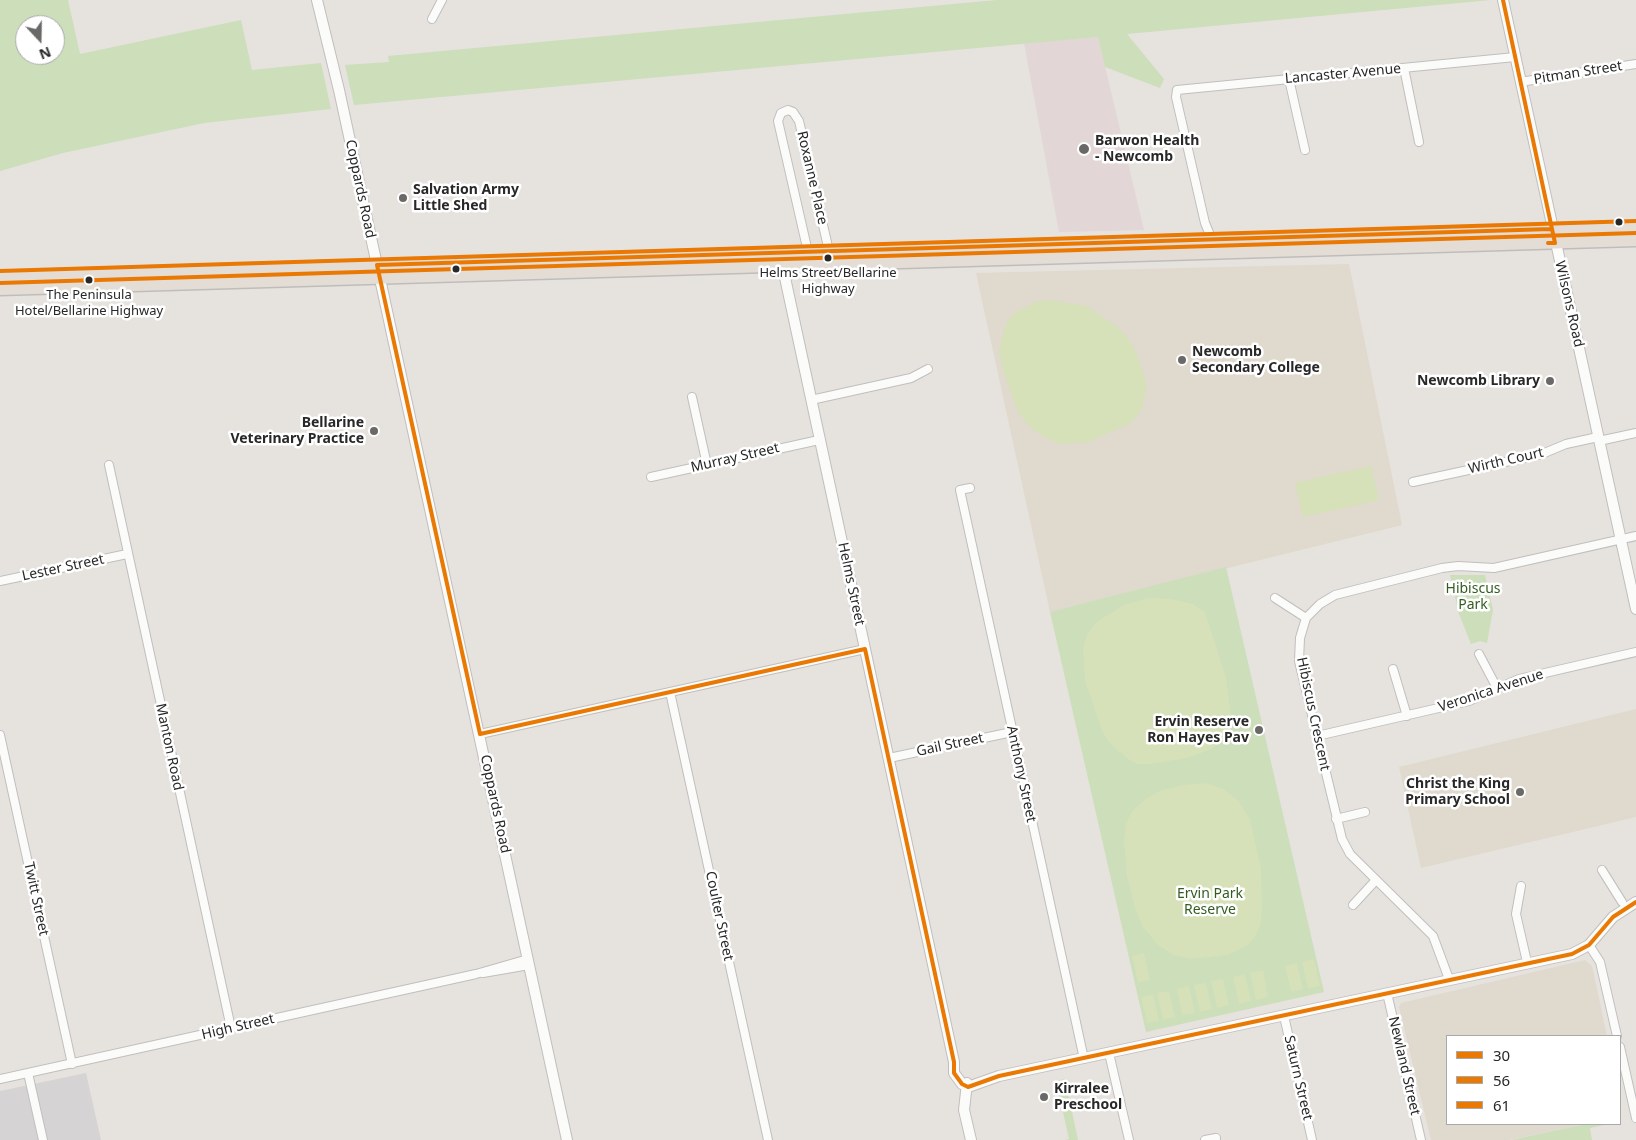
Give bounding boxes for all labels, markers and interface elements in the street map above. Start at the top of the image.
north arrow [15,15,65,65]
text: N [36,43,54,64]
street label: Pitman Street [1533,58,1623,88]
street label: Lancaster Avenue [1284,61,1402,87]
street label: Roxanne Place [793,130,831,226]
place label: Barwon Health - Newcomb [1095,133,1199,166]
street label: Coppards Road [341,138,379,240]
marker: Barwon Health - Newcomb [1077,142,1091,156]
place label: Salvation Army Little Shed [413,182,519,214]
marker: Salvation Army Little Shed [397,192,409,204]
unlabelled marker [1614,217,1624,227]
marker: Helms Street/Bellarine Highway [823,253,833,263]
street label: Wilsons Road [1551,259,1587,349]
unlabelled marker [451,264,461,274]
place label: Helms Street/Bellarine Highway [759,265,897,296]
marker: The Peninsula Hotel/Bellarine Highway [84,275,94,285]
place label: The Peninsula Hotel/Bellarine Highway [15,287,163,318]
place label: Newcomb Secondary College [1192,344,1320,377]
marker: Newcomb Secondary College [1176,354,1188,366]
place label: Newcomb Library [1417,373,1540,389]
marker: Newcomb Library [1544,375,1556,387]
place label: Bellarine Veterinary Practice [230,415,364,448]
marker: Bellarine Veterinary Practice [368,425,380,437]
street label: Murray Street [689,440,781,476]
street label: Wirth Court [1467,444,1545,478]
street label: Helms Street [834,541,868,627]
street label: Lester Street [20,551,106,585]
park label: Hibiscus Park [1446,581,1500,614]
street label: Hibiscus Crescent [1293,656,1333,772]
street label: Veronica Avenue [1436,666,1546,716]
street label: Manton Road [152,702,186,792]
place label: Ervin Reserve Ron Hayes Pav [1147,714,1249,746]
street label: Anthony Street [1003,724,1039,824]
marker: Ervin Reserve Ron Hayes Pav [1253,724,1265,736]
street label: Gail Street [915,730,985,760]
street label: Coppards Road [476,753,514,855]
place label: Christ the King Primary School [1405,776,1510,809]
marker: Christ the King Primary School [1514,786,1526,798]
street label: Twitt Street [20,861,52,937]
street label: Coulter Street [701,870,737,962]
park label: Ervin Park Reserve [1177,886,1243,919]
street label: High Street [200,1010,276,1044]
street label: Newland Street [1384,1015,1424,1117]
street label: Saturn Street [1280,1034,1316,1122]
legend [1446,1035,1621,1125]
text: 30 [1493,1045,1510,1065]
text: 56 [1493,1070,1510,1090]
place label: Kirralee Preschool [1054,1081,1122,1114]
marker: Kirralee Preschool [1038,1091,1050,1103]
text: 61 [1493,1095,1510,1115]

